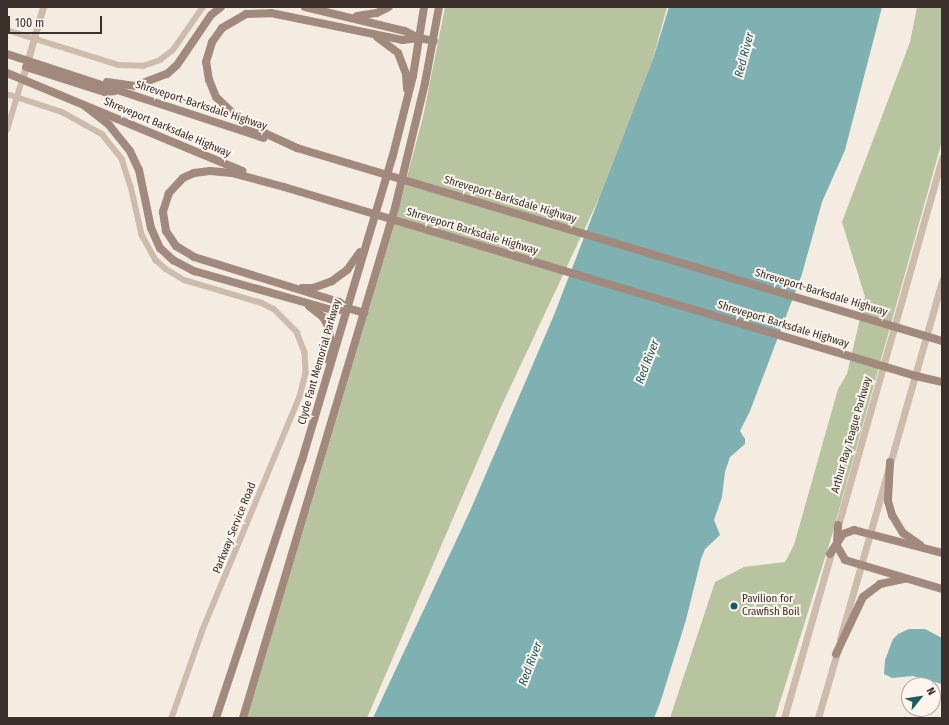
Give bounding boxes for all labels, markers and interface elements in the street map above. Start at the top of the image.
scale bar [10,8,104,34]
text: 100 m [15,16,44,30]
water label: Red River [732,31,758,79]
street label: Shreveport-Barksdale Highway [133,78,269,134]
street label: Shreveport Barksdale Highway [101,95,233,161]
street label: Shreveport-Barksdale Highway [442,174,578,226]
street label: Shreveport Barksdale Highway [405,206,539,258]
street label: Shreveport-Barksdale Highway [753,267,889,319]
street label: Clyde Fant Memorial Parkway [296,298,344,426]
street label: Shreveport Barksdale Highway [716,299,850,351]
water label: Red River [633,338,663,386]
street label: Arthur Ray Teague Parkway [829,375,875,495]
street label: Parkway Service Road [211,481,259,575]
place label: Pavilion for Crawfish Boil [742,593,800,619]
marker: Pavilion for Crawfish Boil [729,601,739,611]
water label: Red River [516,640,546,688]
north arrow [901,677,941,717]
text: N [924,685,938,697]

